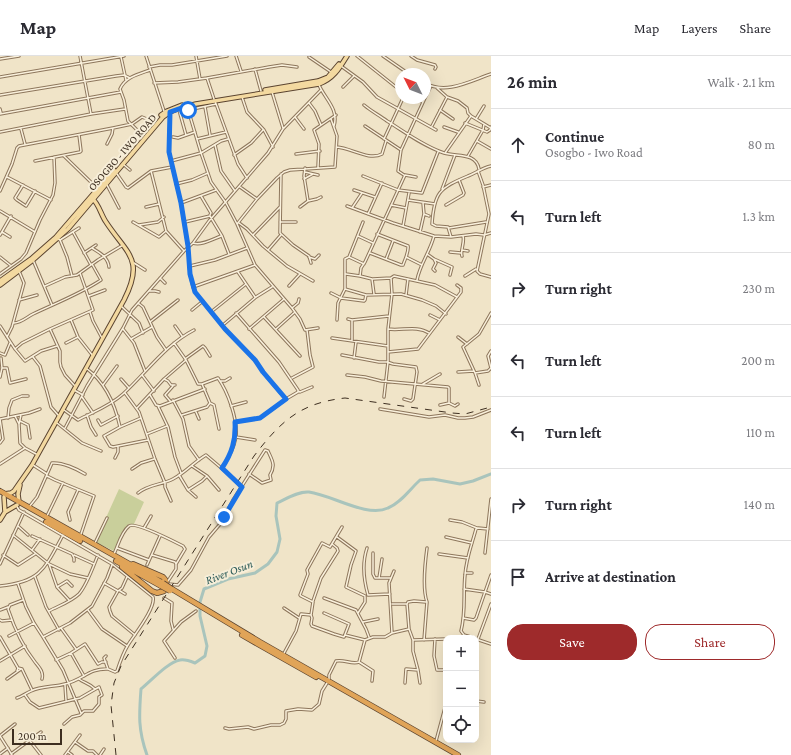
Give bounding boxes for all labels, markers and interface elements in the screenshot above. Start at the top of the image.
text: Map [20,17,56,38]
text: Map [634,20,659,36]
text: Layers [681,20,718,36]
text: Share [740,20,771,36]
north arrow [395,68,431,104]
text: 26 min [507,73,557,92]
text: Walk · 2.1 km [707,75,775,90]
route start [179,101,197,119]
street label: OSOGBO - IWO ROAD [85,111,159,193]
text: Continue [545,129,604,145]
icon: ahead [507,134,529,156]
text: 80 m [748,137,775,152]
text: Osogbo - Iwo Road [545,145,643,160]
icon: left [507,206,529,228]
text: Turn left [545,209,601,225]
text: 1.3 km [742,209,775,224]
icon: right [507,278,529,300]
text: Turn right [545,281,612,297]
text: 230 m [742,281,775,296]
icon: left [507,350,529,372]
text: Turn left [545,353,601,369]
text: 200 m [741,353,775,368]
icon: left [507,422,529,444]
text: Turn left [545,425,601,441]
text: 110 m [746,425,775,440]
icon: right [507,494,529,516]
text: Turn right [545,497,612,513]
text: 140 m [744,497,775,512]
route end [215,508,233,526]
water label: River Osun [203,557,255,587]
icon: arrive [507,566,529,588]
text: Arrive at destination [545,569,676,585]
button: Save [507,624,637,660]
button: Share [645,624,775,660]
map controls [443,635,479,743]
button: + [443,635,479,671]
button: − [443,671,479,707]
button: locate [443,707,479,743]
scale bar [12,727,62,746]
text: 200 m [18,730,47,742]

